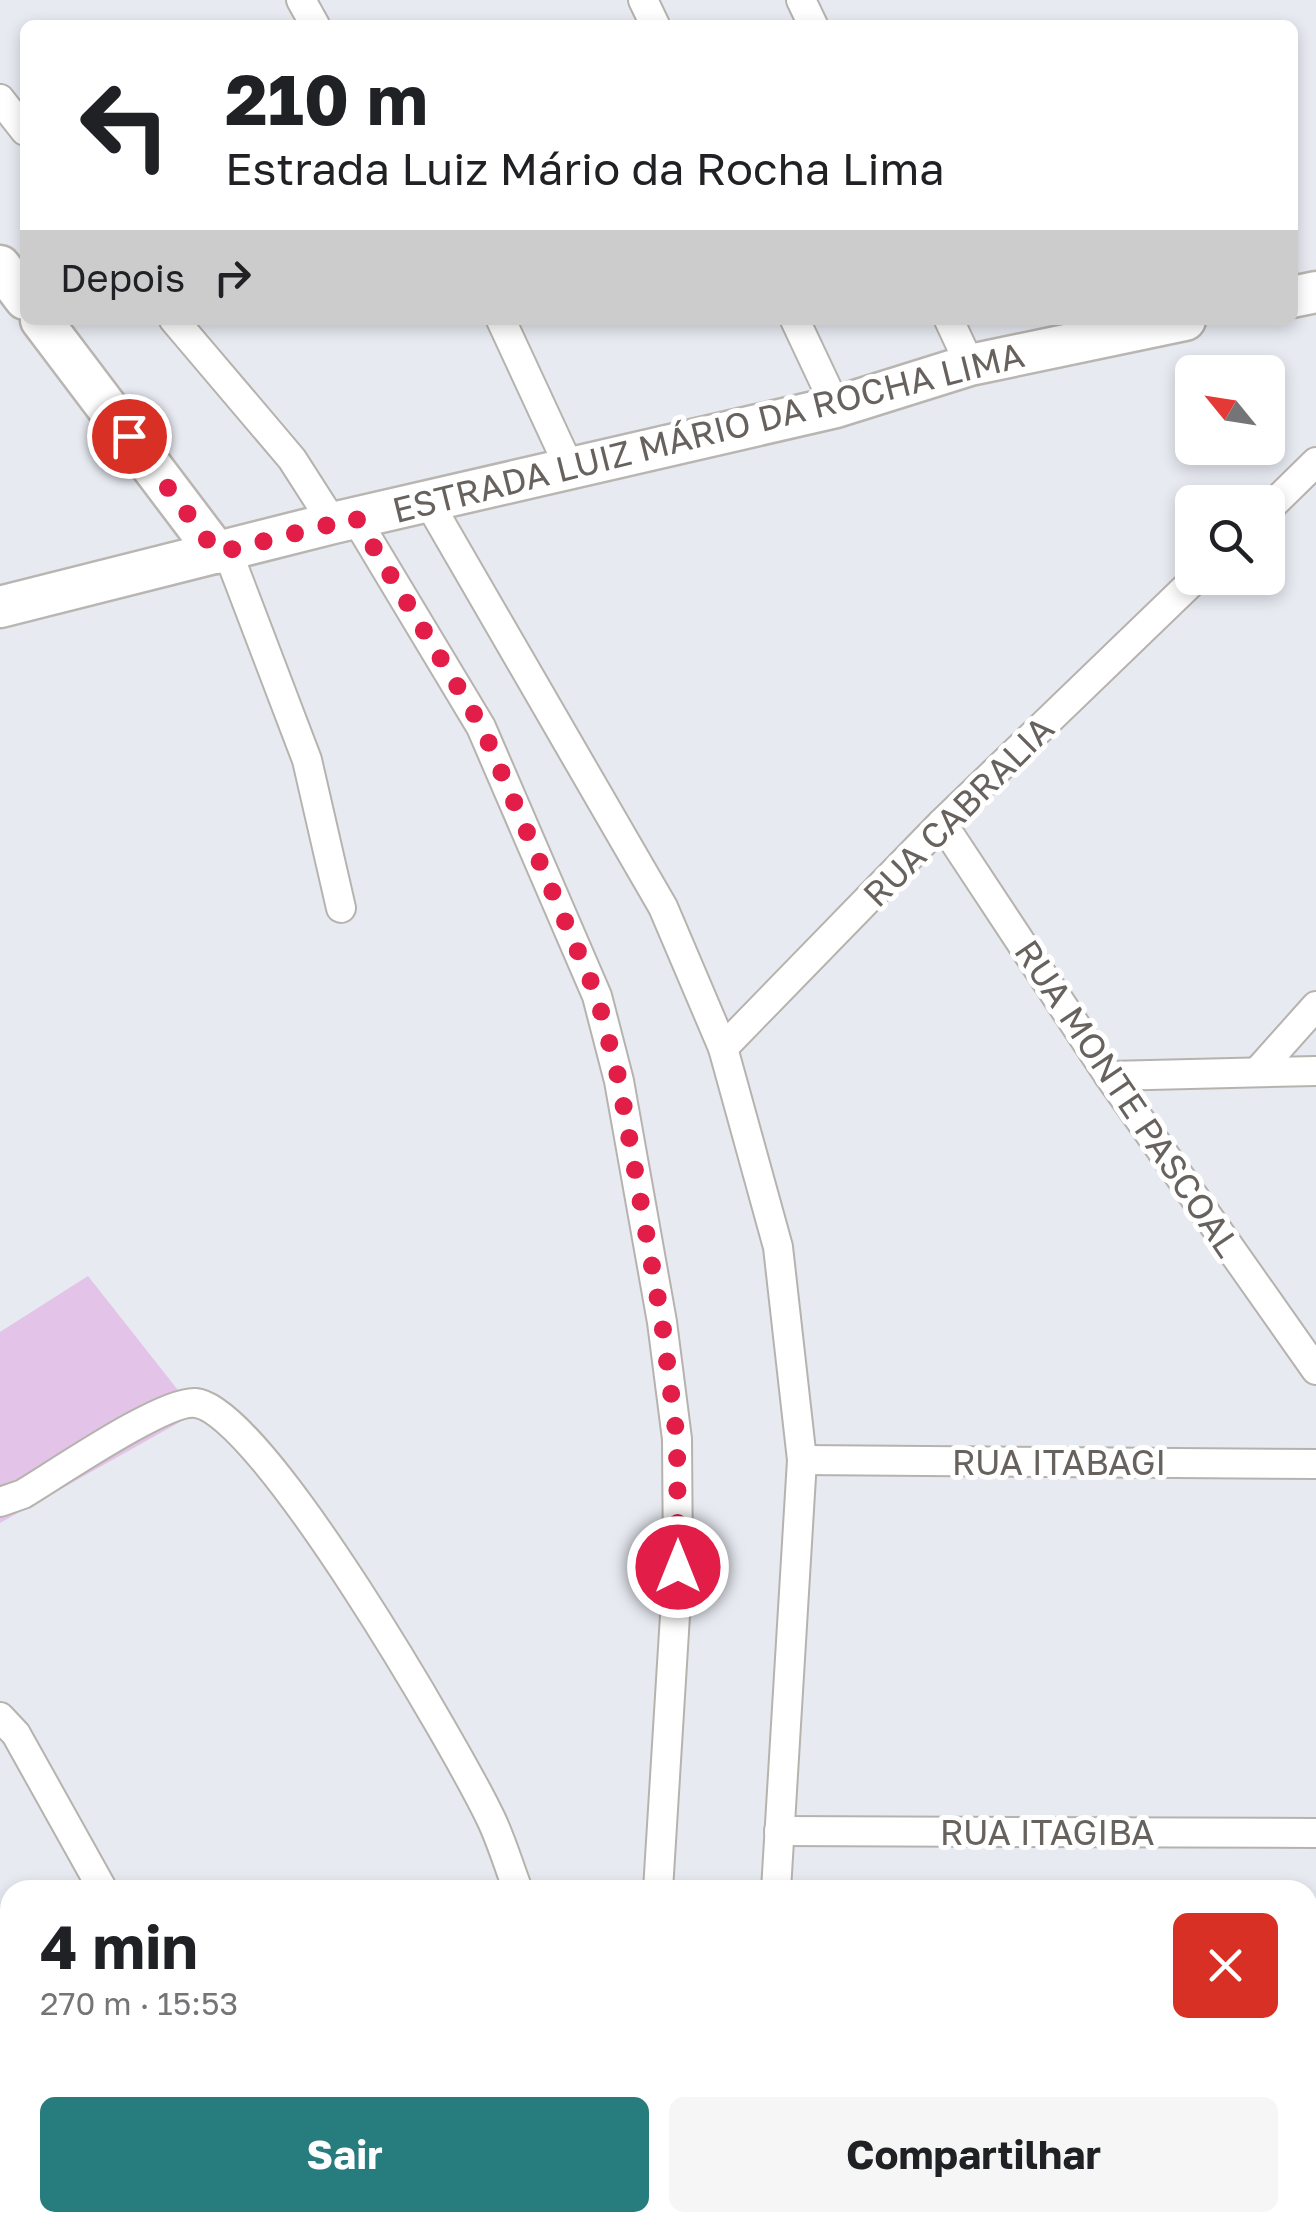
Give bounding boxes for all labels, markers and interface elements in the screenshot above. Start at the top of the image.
text: 210 m [225,56,428,140]
icon: left [60,60,190,190]
text: Estrada Luiz Mário da Rocha Lima [225,141,945,195]
icon: right [205,250,260,305]
text: Depois [60,255,185,300]
street label: ESTRADA LUIZ MÁRIO DA ROCHA LIMA [388,333,1028,531]
north arrow [1175,355,1285,465]
map controls [1175,355,1285,595]
pin [87,394,172,479]
icon: arrive [102,409,157,464]
button: search [1175,485,1285,595]
street label: RUA CABRALIA [854,707,1062,915]
street label: RUA MONTE PASCOAL [1006,932,1250,1264]
street label: RUA ITABAGI [952,1441,1166,1483]
position arrow [626,1515,730,1619]
street label: RUA ITAGIBA [940,1811,1154,1853]
text: 4 min [40,1910,198,1982]
button: close [1173,1913,1278,2018]
text: 270 m · 15:53 [40,1984,238,2022]
button: Sair [40,2097,649,2212]
button: Compartilhar [669,2097,1278,2212]

